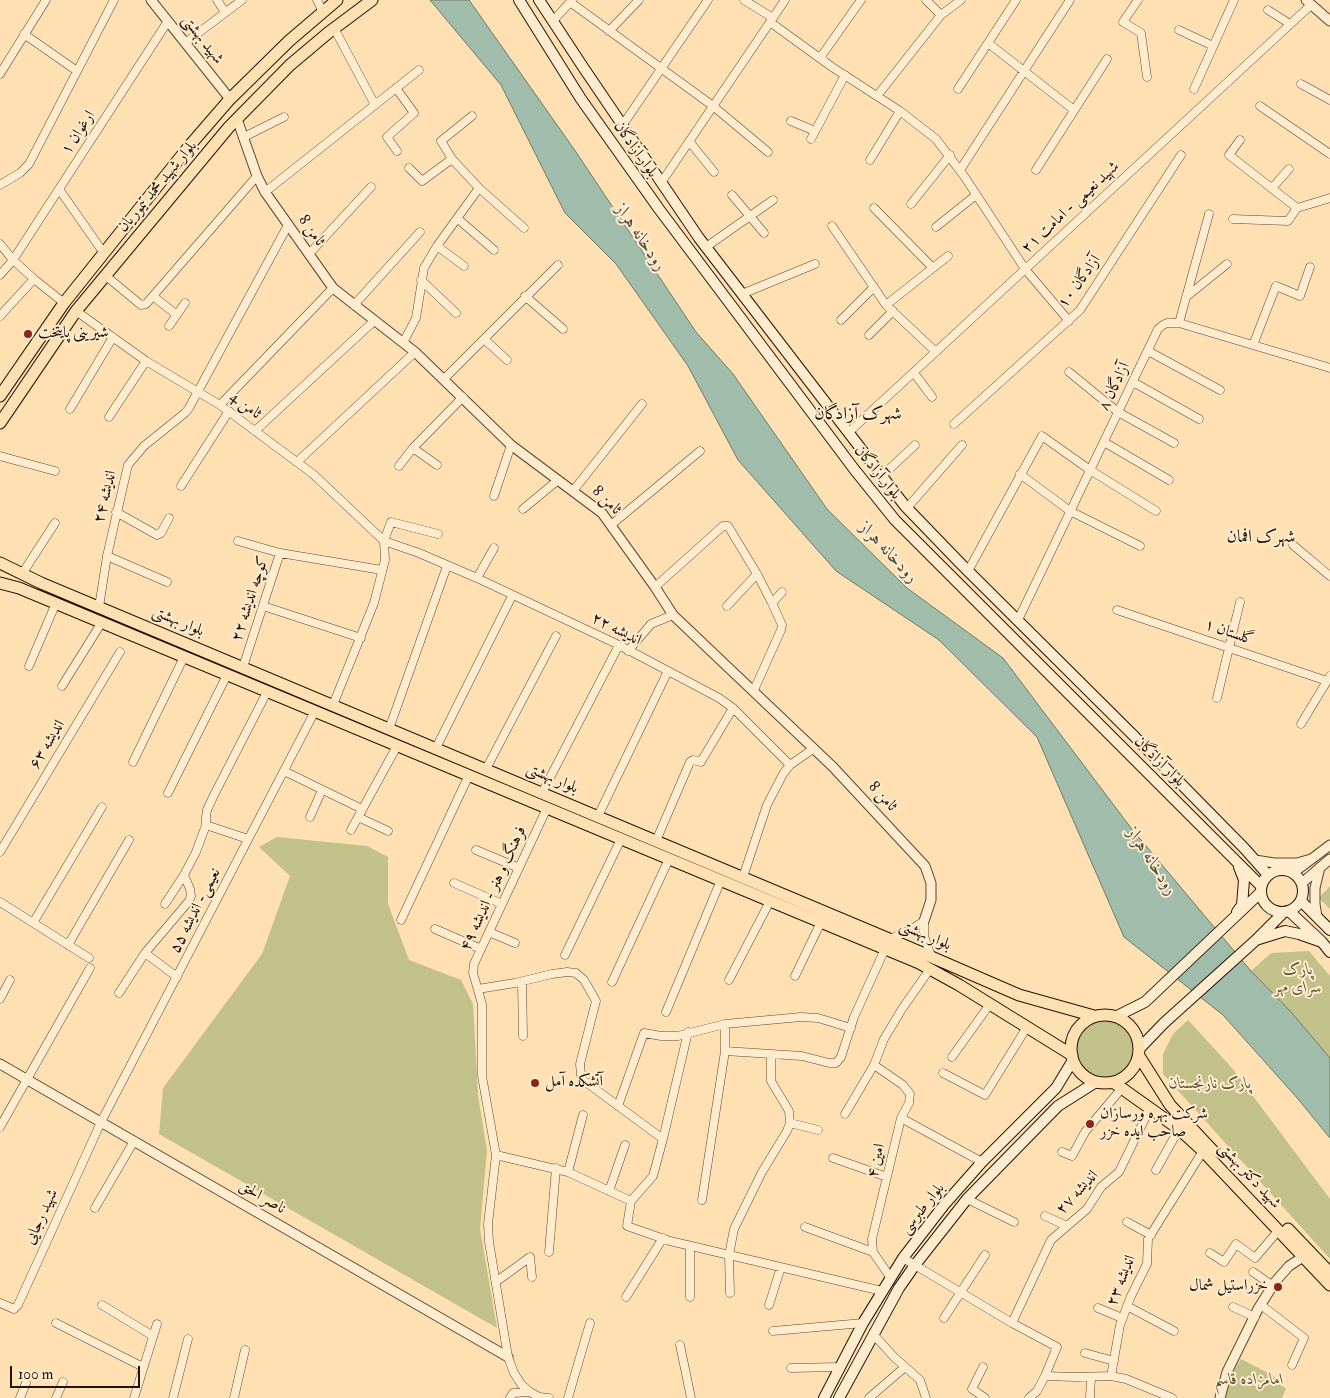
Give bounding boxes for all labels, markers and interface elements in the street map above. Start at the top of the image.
street label: شهید بهشتی [177,12,227,68]
street label: ارغوان ۱ [58,107,100,159]
street label: بلوار آزادگان [609,118,661,182]
street label: بلوار شهید محمد تیموریان [114,137,202,237]
street label: شهید نعیمی - امامت ۲۱ [1018,158,1124,258]
water label: رودخانه هراز [610,200,670,276]
street label: ثامن 8 [293,212,329,250]
street label: آزادگان ۱۰ [1054,252,1106,312]
place label: شیرینی پایتخت [38,324,109,344]
marker: شیرینی پایتخت [22,328,34,340]
street label: آزادگان ۸ [1095,360,1135,414]
street label: ثامن 4 [225,388,265,424]
district label: شهرک آزادگان [814,404,902,426]
street label: بلوار آزادگان [849,442,905,504]
street label: اندیشه ۲۴ [90,469,122,525]
street label: ثامن 8 [587,482,625,520]
water label: رودخانه هراز [854,517,922,589]
district label: شهرک افمان [1227,527,1295,549]
street label: کوچه اندیشه ۲۲ [228,554,274,644]
street label: بلوار بهشتی [149,602,207,642]
street label: اندیشه ۲۲ [588,609,644,651]
street label: گلستان ۱ [1202,616,1256,650]
street label: اندیشه ۶۳ [26,717,70,773]
street label: بلوار آزادگان [1129,732,1189,792]
street label: بلوار بهشتی [523,759,581,799]
street label: ثامن 8 [864,778,900,816]
street label: فرهنگ و هنر - اندیشه ۴۹ [457,824,531,954]
water label: رودخانه هراز [1121,824,1181,900]
street label: نعیمی- اندیشه ۵۵ [166,865,226,957]
street label: بلوار بهشتی [896,916,954,956]
park label: پارک سرای مهر [1274,961,1322,999]
place label: آتشکده آمل [545,1073,603,1093]
park label: پارک نارنجستان [1169,1075,1251,1095]
marker: آتشکده آمل [529,1077,541,1089]
place label: شرکت بهره ورسازان صاحب ایده خزر [1100,1105,1208,1143]
marker: شرکت بهره ورسازان صاحب ایده خزر [1084,1118,1096,1130]
street label: شهید دکتر بهشتی [1213,1139,1285,1213]
street label: امین ۴ [864,1142,890,1180]
street label: اندیشه ۲۷ [1053,1167,1103,1219]
street label: ناصر الحق [235,1177,289,1219]
street label: بلوار طبرسی [897,1179,949,1239]
street label: شهید رجایی [21,1186,63,1248]
street label: اندیشه ۲۳ [1103,1253,1141,1309]
place label: خزراستیل شمال [1189,1277,1268,1297]
marker: خزراستیل شمال [1272,1281,1284,1293]
scale bar [12,1356,142,1388]
text: 100 m [18,1365,53,1384]
park label: امامزاده قاسم [1214,1371,1284,1391]

